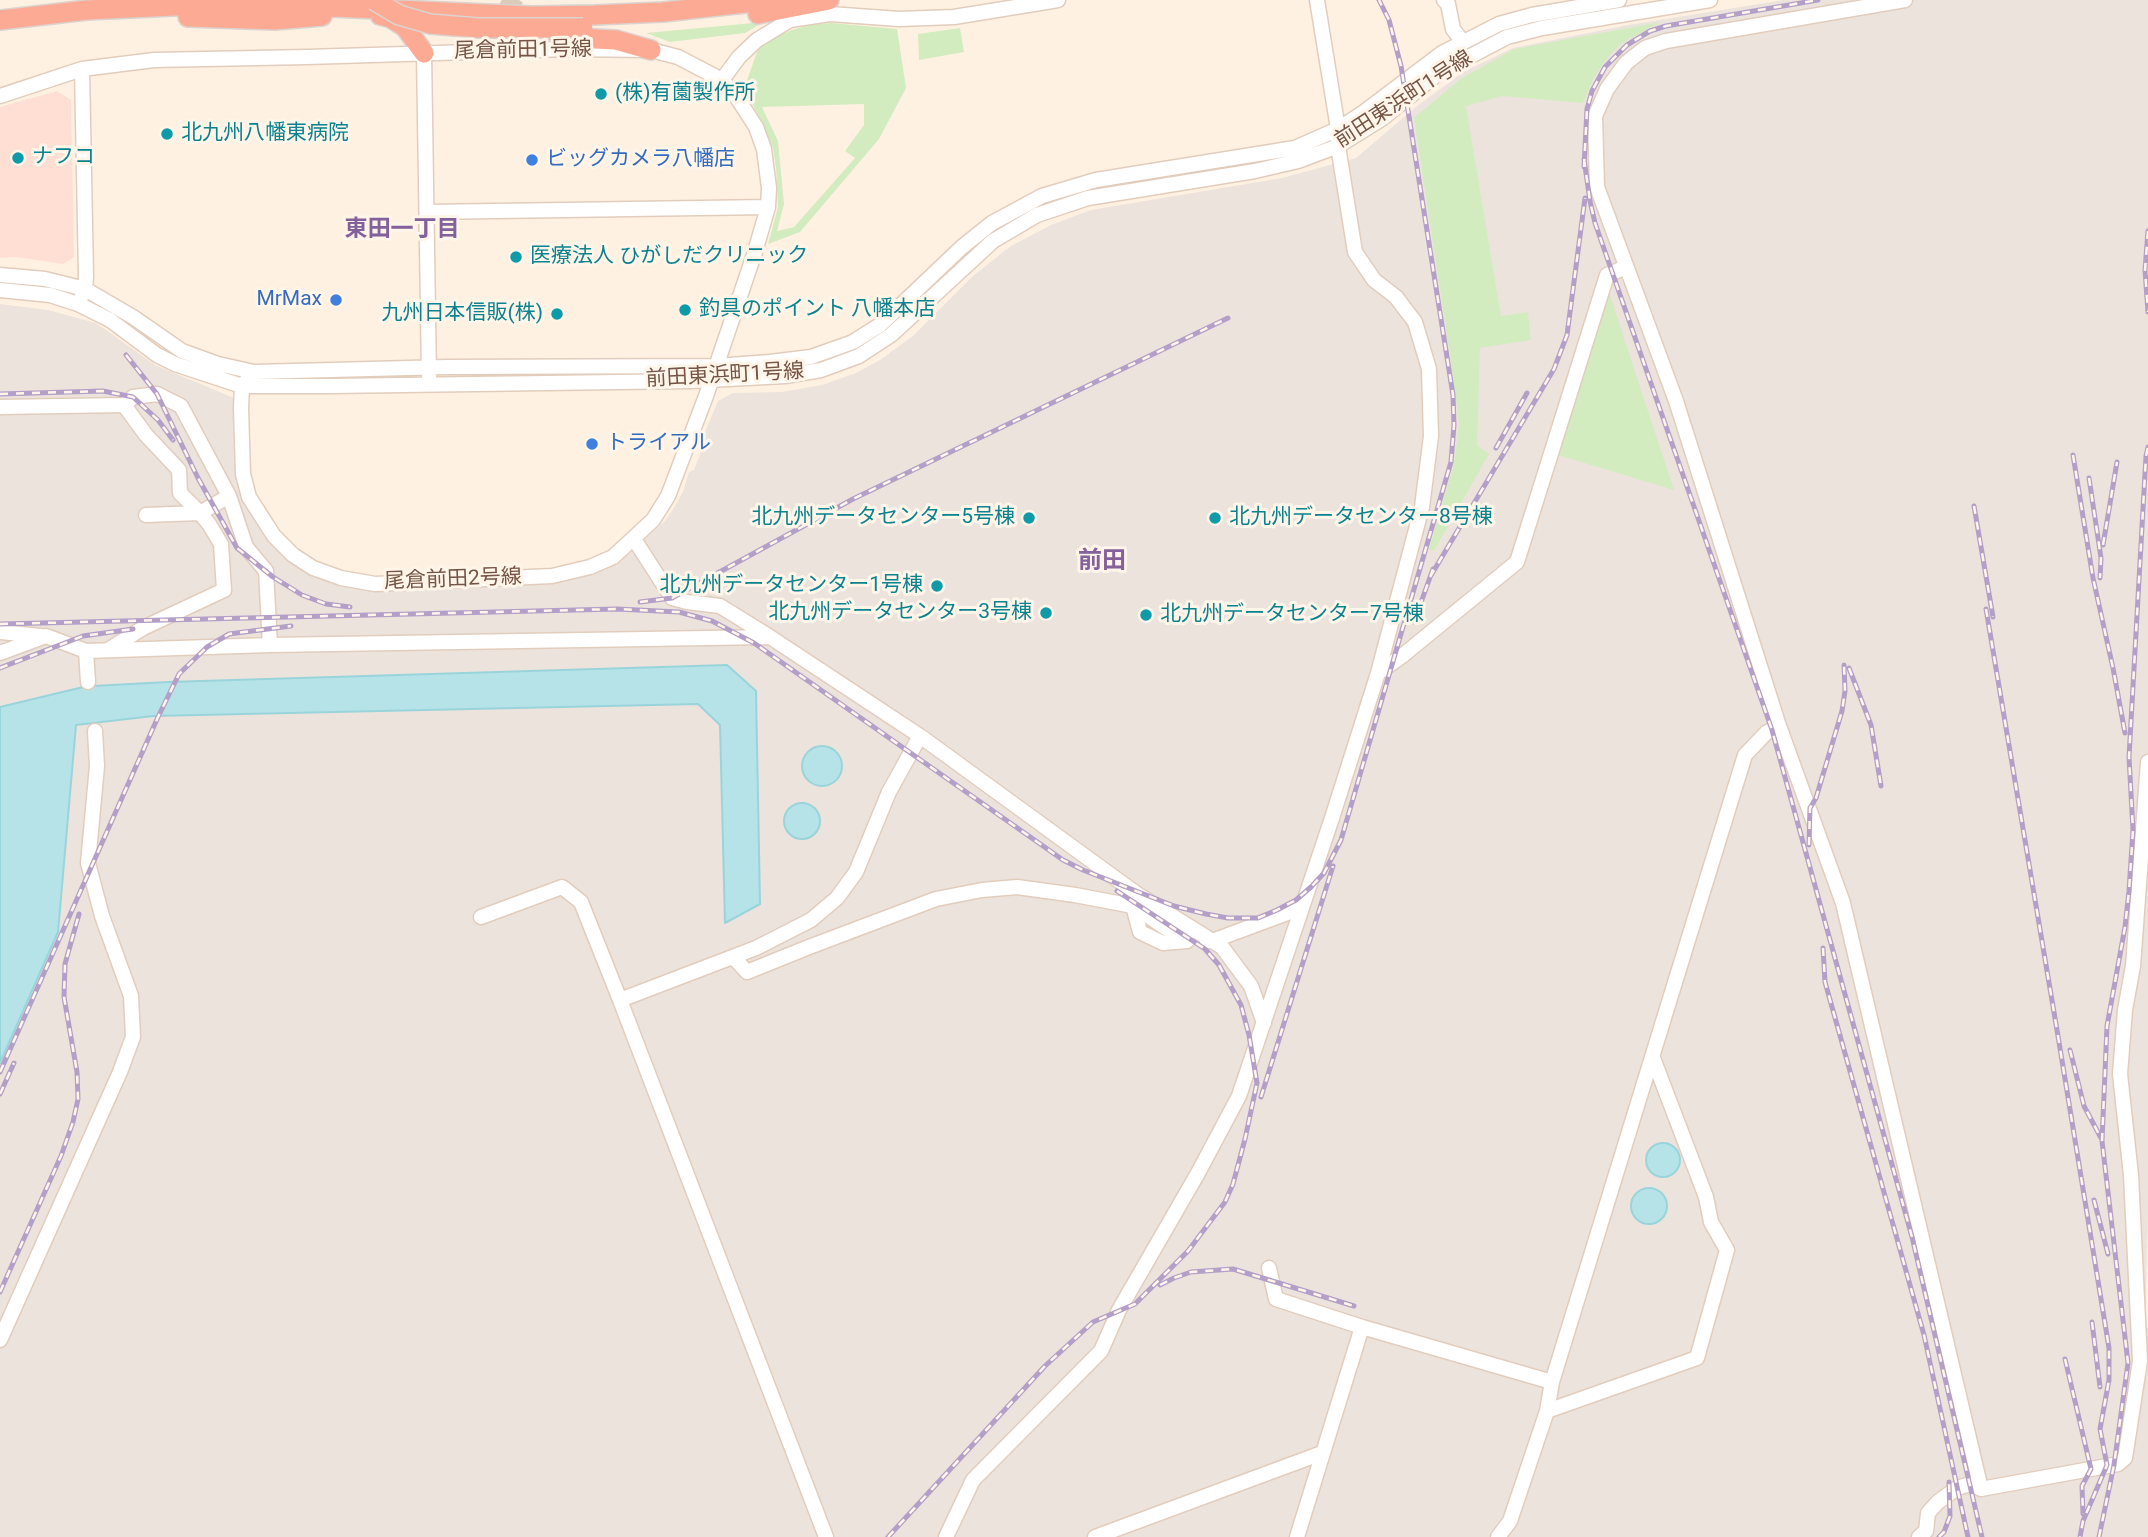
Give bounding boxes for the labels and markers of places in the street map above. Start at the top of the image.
place label: (株)有薗製作所 [615,81,755,107]
marker: (株)有薗製作所 [593,86,609,102]
place label: 北九州八幡東病院 [181,121,349,147]
marker: 北九州八幡東病院 [159,126,175,142]
place label: ナフコ [32,145,95,171]
place label: ビッグカメラ八幡店 [546,147,735,173]
marker: ナフコ [10,150,26,166]
marker: ビッグカメラ八幡店 [524,152,540,168]
place label: 医療法人 ひがしだクリニック [530,244,808,270]
marker: 医療法人 ひがしだクリニック [508,249,524,265]
place label: MrMax [256,287,322,313]
marker: MrMax [328,292,344,308]
place label: 釣具のポイント 八幡本店 [699,297,935,323]
place label: 九州日本信販(株) [382,301,543,327]
marker: 釣具のポイント 八幡本店 [677,302,693,318]
marker: 九州日本信販(株) [549,306,565,322]
place label: トライアル [606,431,711,457]
marker: トライアル [584,436,600,452]
place label: 北九州データセンター5号棟 [751,505,1015,531]
place label: 北九州データセンター8号棟 [1229,505,1493,531]
marker: 北九州データセンター5号棟 [1021,510,1037,526]
marker: 北九州データセンター8号棟 [1207,510,1223,526]
place label: 北九州データセンター1号棟 [659,573,923,599]
marker: 北九州データセンター1号棟 [929,578,945,594]
place label: 北九州データセンター3号棟 [768,600,1032,626]
place label: 北九州データセンター7号棟 [1160,602,1424,628]
marker: 北九州データセンター3号棟 [1038,605,1054,621]
marker: 北九州データセンター7号棟 [1138,607,1154,623]

